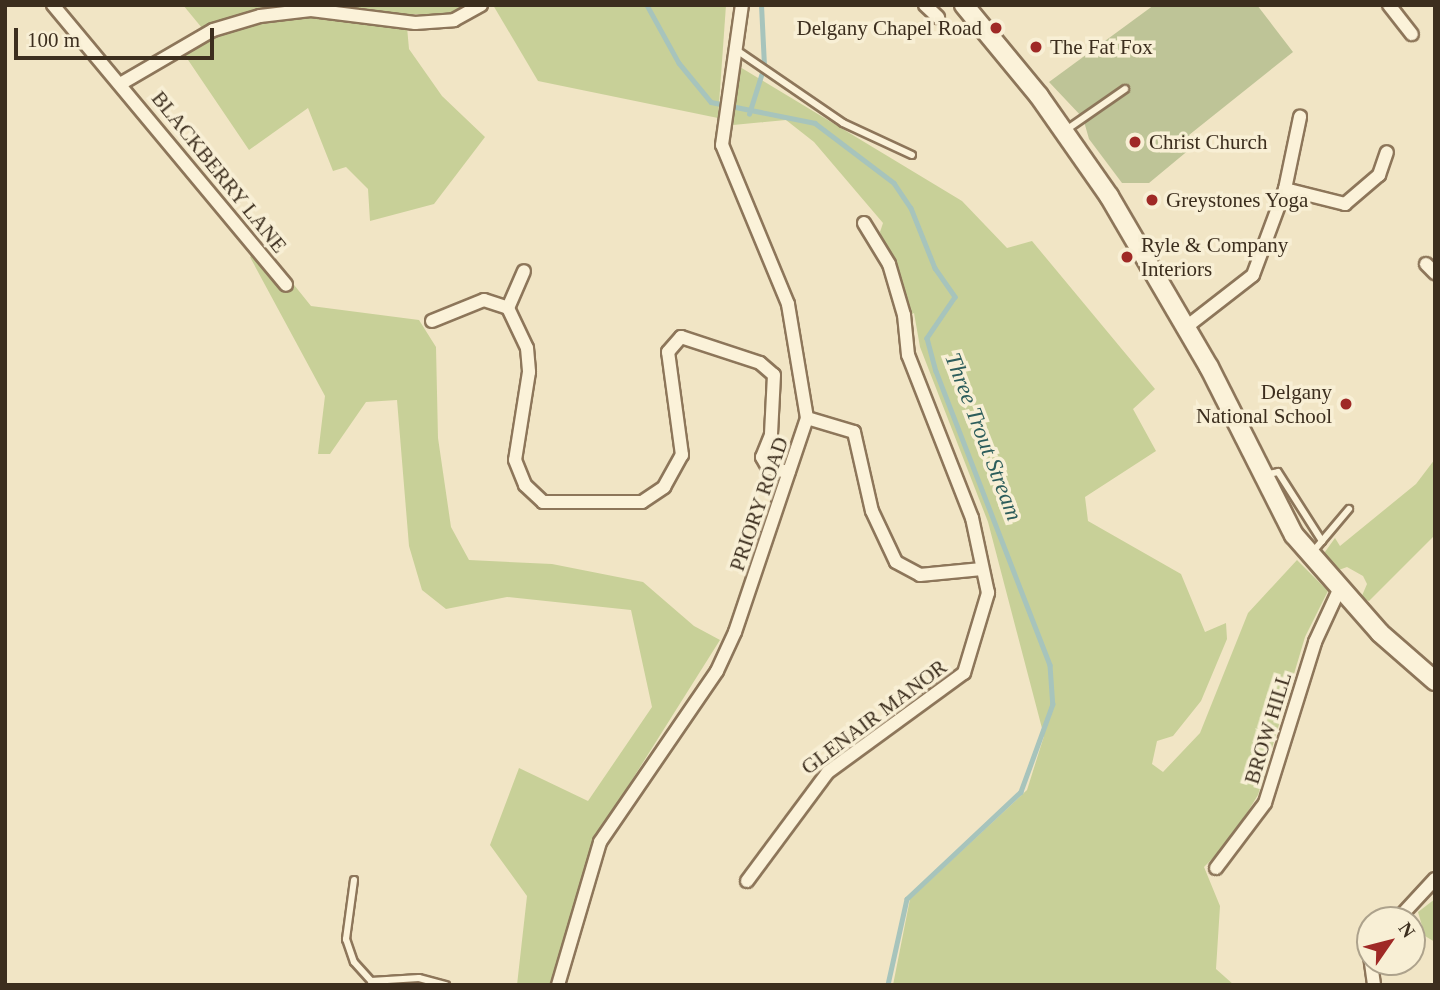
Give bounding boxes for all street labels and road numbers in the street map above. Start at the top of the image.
street label: BLACKBERRY LANE [146,86,292,258]
street label: PRIORY ROAD [724,433,794,575]
street label: GLENAIR MANOR [796,654,952,780]
street label: BROW HILL [1239,669,1297,787]

